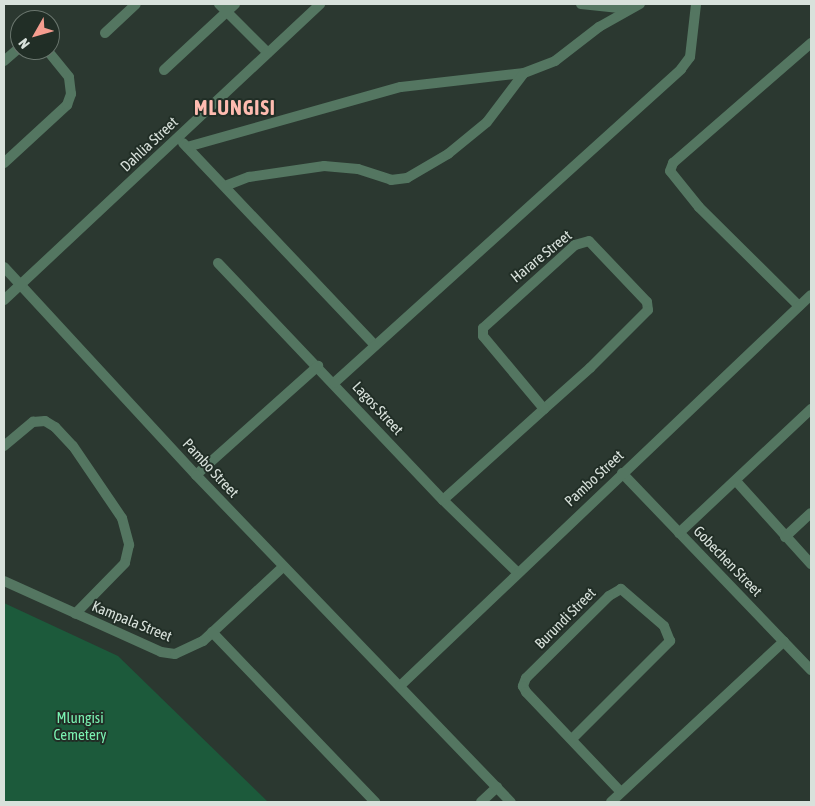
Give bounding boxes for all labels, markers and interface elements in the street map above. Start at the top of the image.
north arrow [10,10,60,60]
text: N [15,35,33,52]
district label: MLUNGISI [193,95,277,119]
street label: Dahlia Street [117,113,181,175]
street label: Harare Street [507,226,575,286]
street label: Lagos Street [349,378,407,438]
street label: Pambo Street [179,435,243,501]
street label: Pambo Street [561,446,627,510]
street label: Gobechen Street [690,522,766,600]
street label: Burundi Street [531,584,599,652]
street label: Kampala Street [89,597,175,645]
park label: Mlungisi Cemetery [54,708,106,743]

